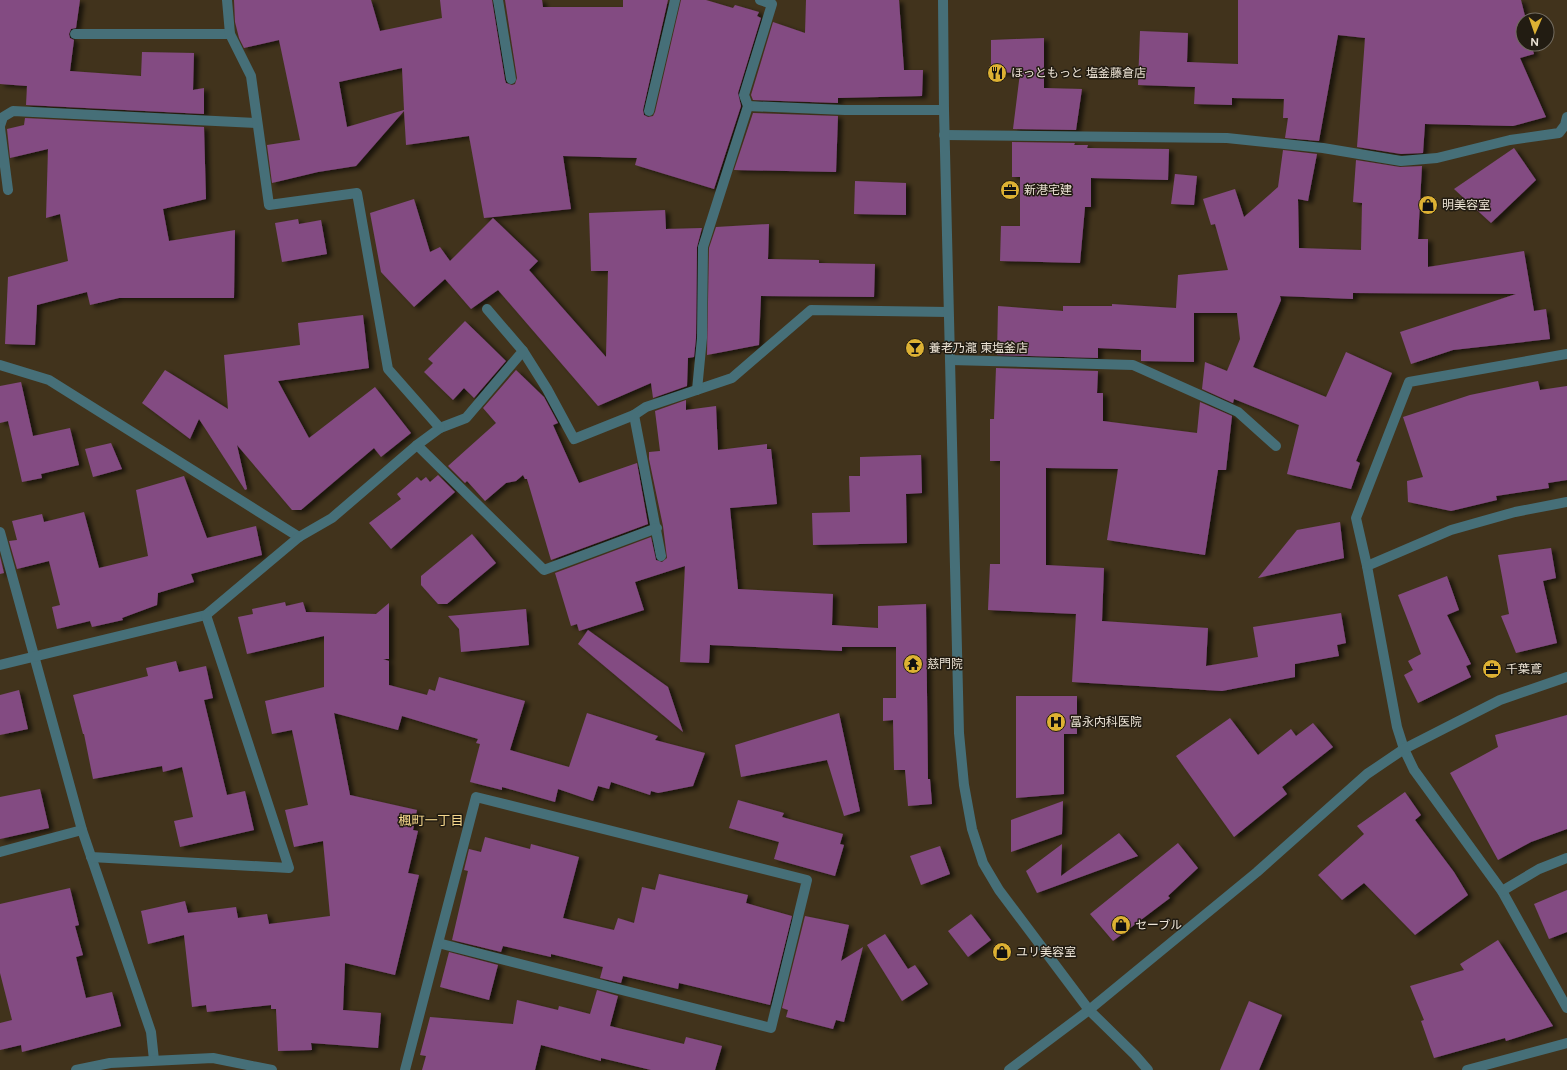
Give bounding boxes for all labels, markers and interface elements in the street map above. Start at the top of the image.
north arrow [1515,12,1555,52]
text: N [1530,35,1539,48]
restaurant icon: ほっともっと 塩釜藤倉店 [986,62,1008,84]
place label: ほっともっと 塩釜藤倉店 [1011,66,1146,80]
office icon: 新港宅建 [999,179,1021,201]
place label: 新港宅建 [1024,183,1072,197]
shop icon: 明美容室 [1417,194,1439,216]
place label: 明美容室 [1442,198,1490,212]
bar icon: 養老乃瀧 東塩釜店 [904,337,926,359]
place label: 養老乃瀧 東塩釜店 [929,341,1028,355]
temple icon: 慈門院 [902,653,924,675]
place label: 慈門院 [927,657,963,671]
office icon: 千葉鳶 [1481,658,1503,680]
place label: 千葉鳶 [1506,662,1542,676]
hospital icon: 冨永内科医院 [1045,711,1067,733]
place label: 冨永内科医院 [1070,715,1142,729]
district label: 楓町一丁目 [398,813,464,828]
shop icon: セーブル [1110,914,1132,936]
place label: セーブル [1135,918,1182,932]
shop icon: ユリ美容室 [991,941,1013,963]
place label: ユリ美容室 [1016,945,1076,959]

